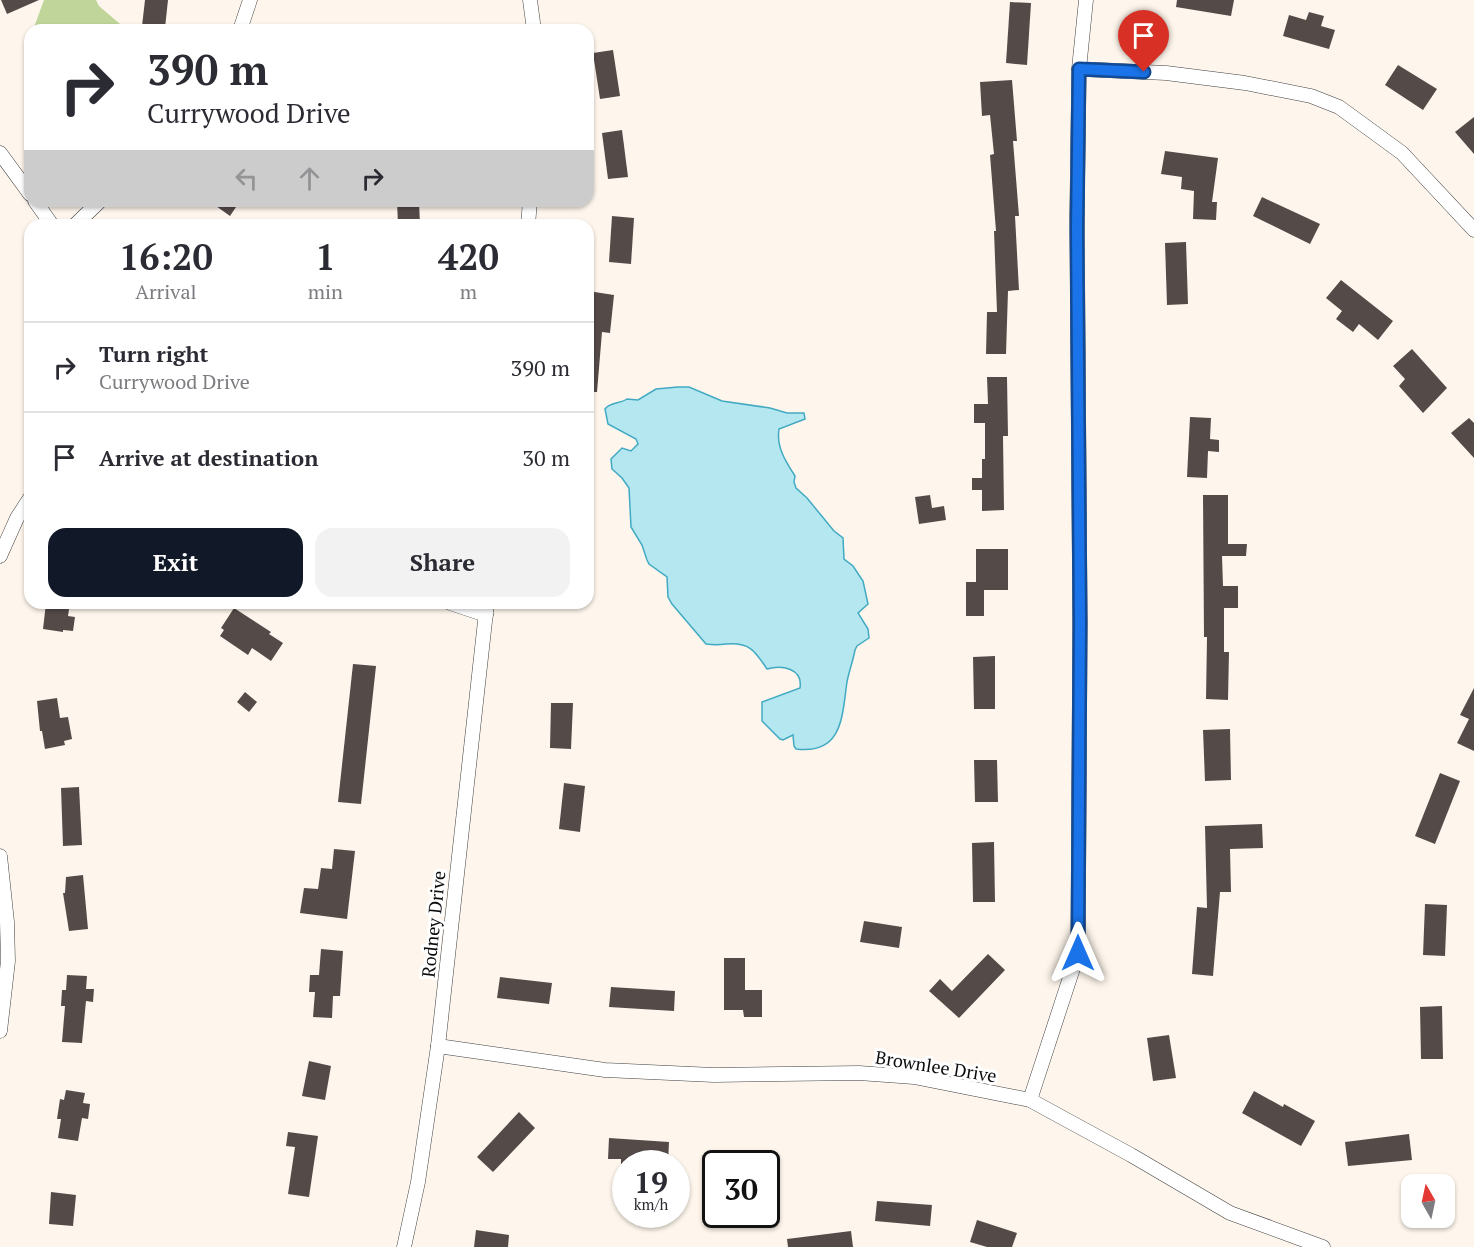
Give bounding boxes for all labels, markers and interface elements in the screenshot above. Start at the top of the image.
pin [1118,10,1169,72]
icon: arrive [1127,19,1160,52]
text: 390 m [147,41,268,97]
icon: right [48,48,126,126]
text: Currywood Drive [147,95,351,131]
icon: left [230,162,263,195]
icon: ahead [293,162,326,195]
icon: right [356,162,389,195]
text: 16:20 [119,233,213,280]
text: 1 [315,233,336,280]
text: 420 [438,233,499,280]
text: Arrival [135,278,197,305]
text: min [308,278,343,305]
text: m [460,278,477,305]
text: Turn right [99,339,208,368]
icon: right [48,351,81,384]
text: 390 m [510,353,570,382]
text: Currywood Drive [99,368,250,395]
icon: arrive [48,441,81,474]
text: Arrive at destination [99,443,318,472]
text: 30 m [522,443,570,472]
button: Exit [48,528,303,597]
button: Share [315,528,570,597]
street label: Rodney Drive [415,870,451,978]
position arrow [1046,921,1110,985]
street label: Brownlee Drive [874,1045,998,1087]
speed limit sign: 30 [702,1150,780,1228]
text: 19 [634,1162,668,1202]
north arrow [1401,1174,1455,1228]
map controls [1401,1174,1455,1228]
text: km/h [634,1194,668,1214]

